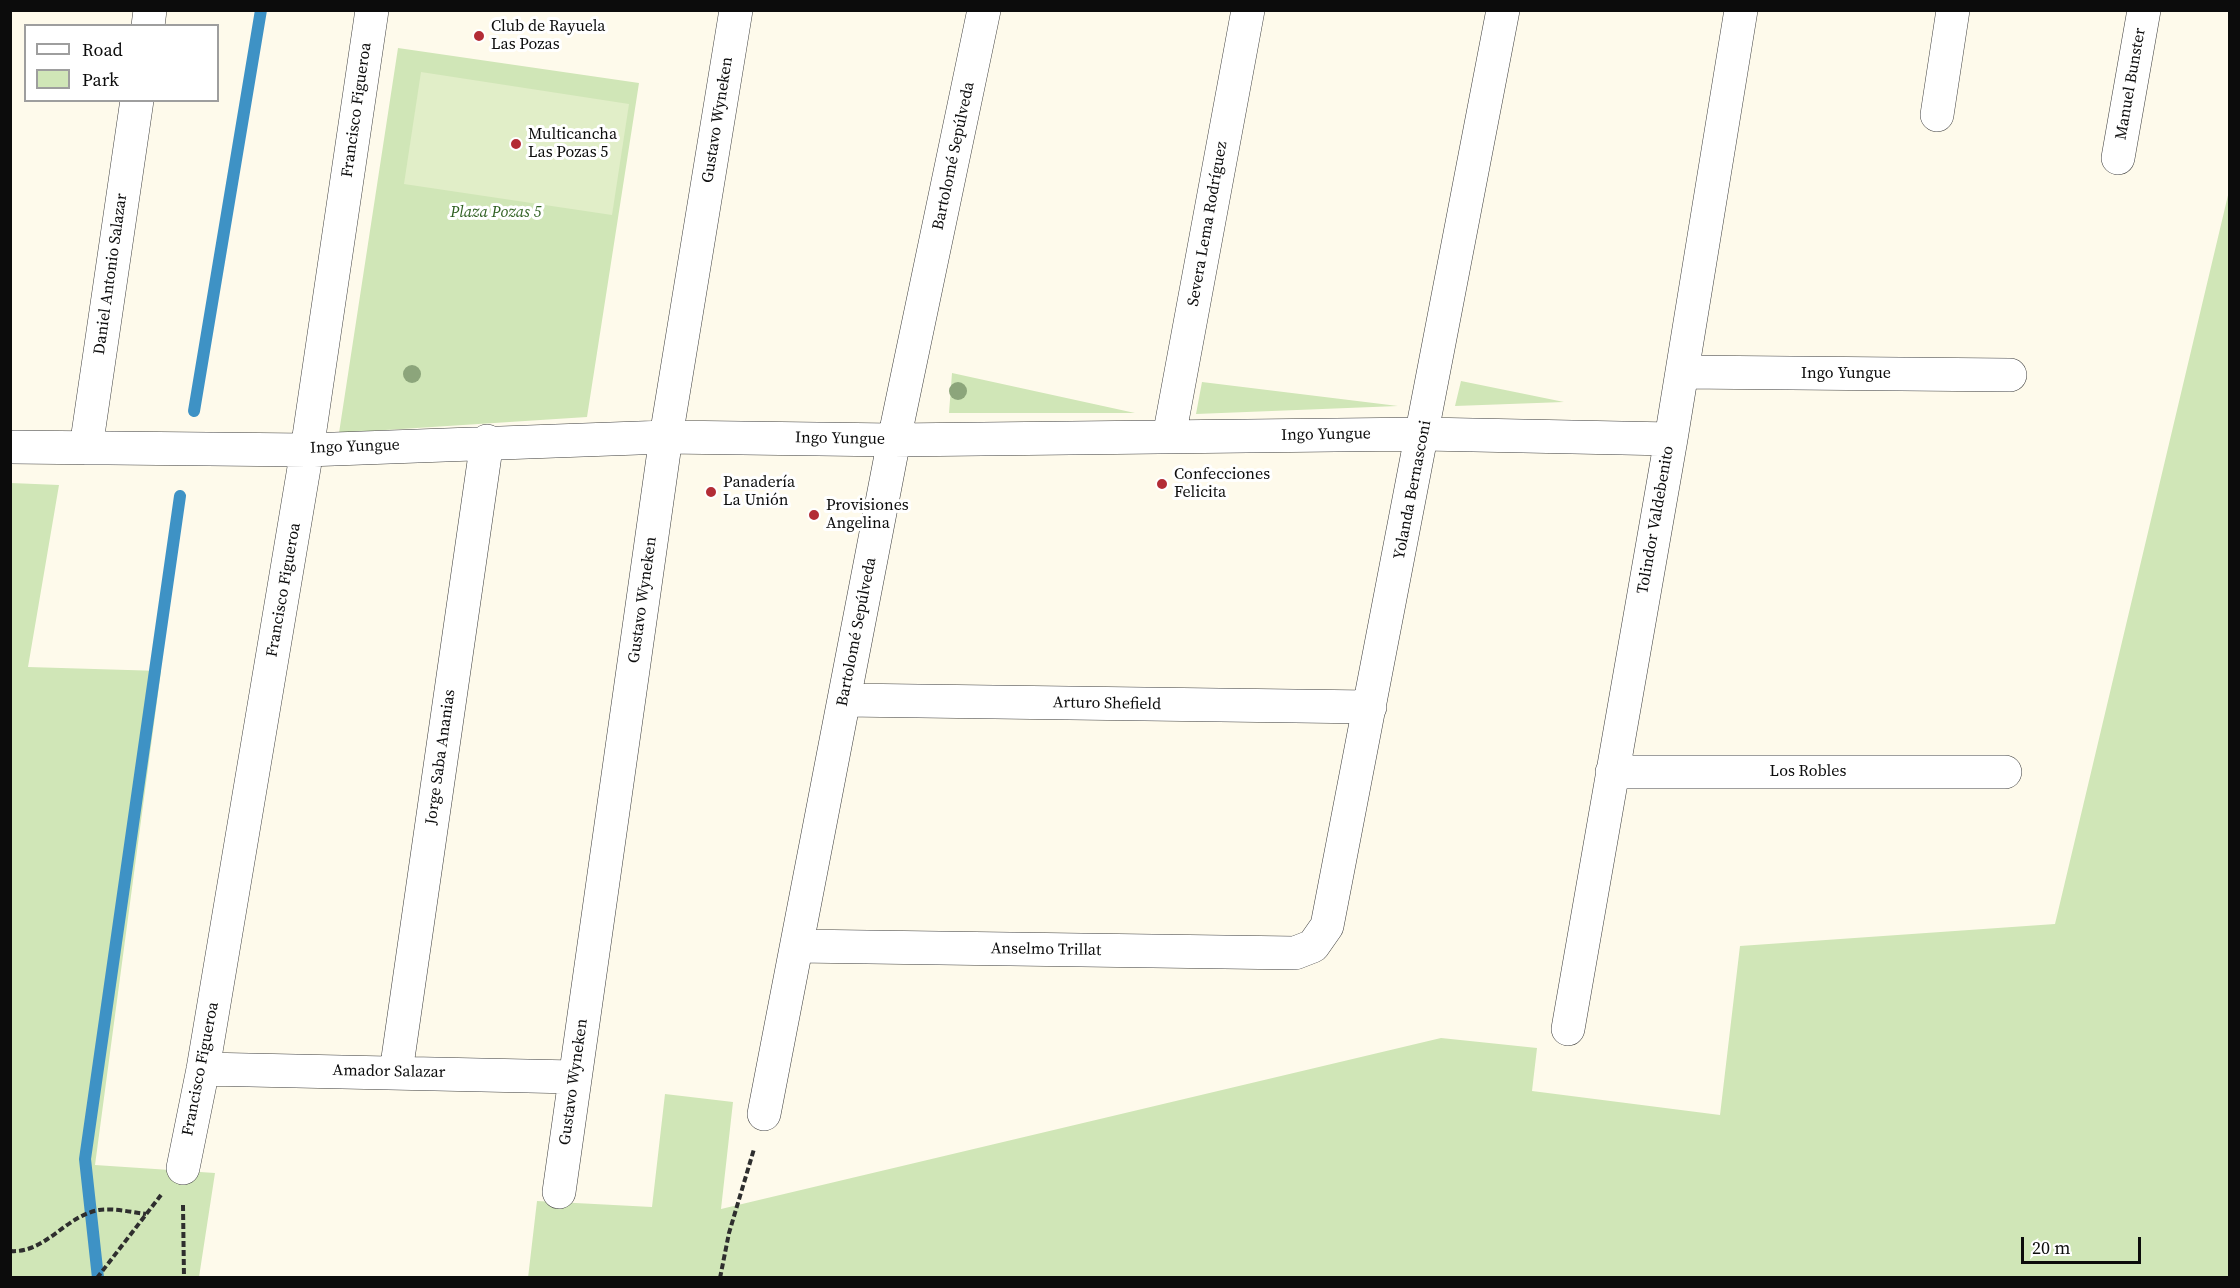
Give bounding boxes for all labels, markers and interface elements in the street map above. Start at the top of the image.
place label: Club de Rayuela Las Pozas [491,17,605,55]
legend [24,24,219,102]
street label: Manuel Bunster [2112,27,2150,141]
marker: Club de Rayuela Las Pozas [472,29,486,43]
text: Road [82,37,123,62]
street label: Francisco Figueroa [338,41,376,179]
street label: Gustavo Wyneken [699,56,737,184]
text: Park [82,67,119,92]
street label: Bartolomé Sepúlveda [929,80,979,232]
place label: Multicancha Las Pozas 5 [528,125,617,163]
marker: Multicancha Las Pozas 5 [509,137,523,151]
street label: Severa Lema Rodríguez [1184,140,1232,308]
street label: Daniel Antonio Salazar [90,192,132,356]
park label: Plaza Pozas 5 [450,203,542,223]
street label: Ingo Yungue [1801,364,1891,384]
street label: Yolanda Bernasconi [1390,419,1436,561]
street label: Ingo Yungue [1281,425,1371,445]
street label: Ingo Yungue [795,429,885,449]
street label: Ingo Yungue [310,436,400,458]
street label: Tolindor Valdebenito [1634,444,1678,596]
place label: Confecciones Felicita [1174,465,1270,503]
place label: Panadería La Unión [723,473,795,511]
marker: Confecciones Felicita [1155,477,1169,491]
marker: Panadería La Unión [704,485,718,499]
place label: Provisiones Angelina [826,496,909,534]
marker: Provisiones Angelina [807,508,821,522]
street label: Francisco Figueroa [263,521,305,659]
street label: Gustavo Wyneken [625,536,661,664]
street label: Bartolomé Sepúlveda [833,556,881,708]
street label: Jorge Saba Ananias [422,688,460,826]
street label: Arturo Shefield [1053,693,1161,715]
street label: Los Robles [1770,762,1846,782]
street label: Anselmo Trillat [991,939,1101,961]
street label: Francisco Figueroa [179,1000,223,1138]
street label: Gustavo Wyneken [556,1018,592,1146]
street label: Amador Salazar [332,1061,446,1083]
scale bar [2024,1225,2144,1263]
text: 20 m [2032,1235,2070,1260]

